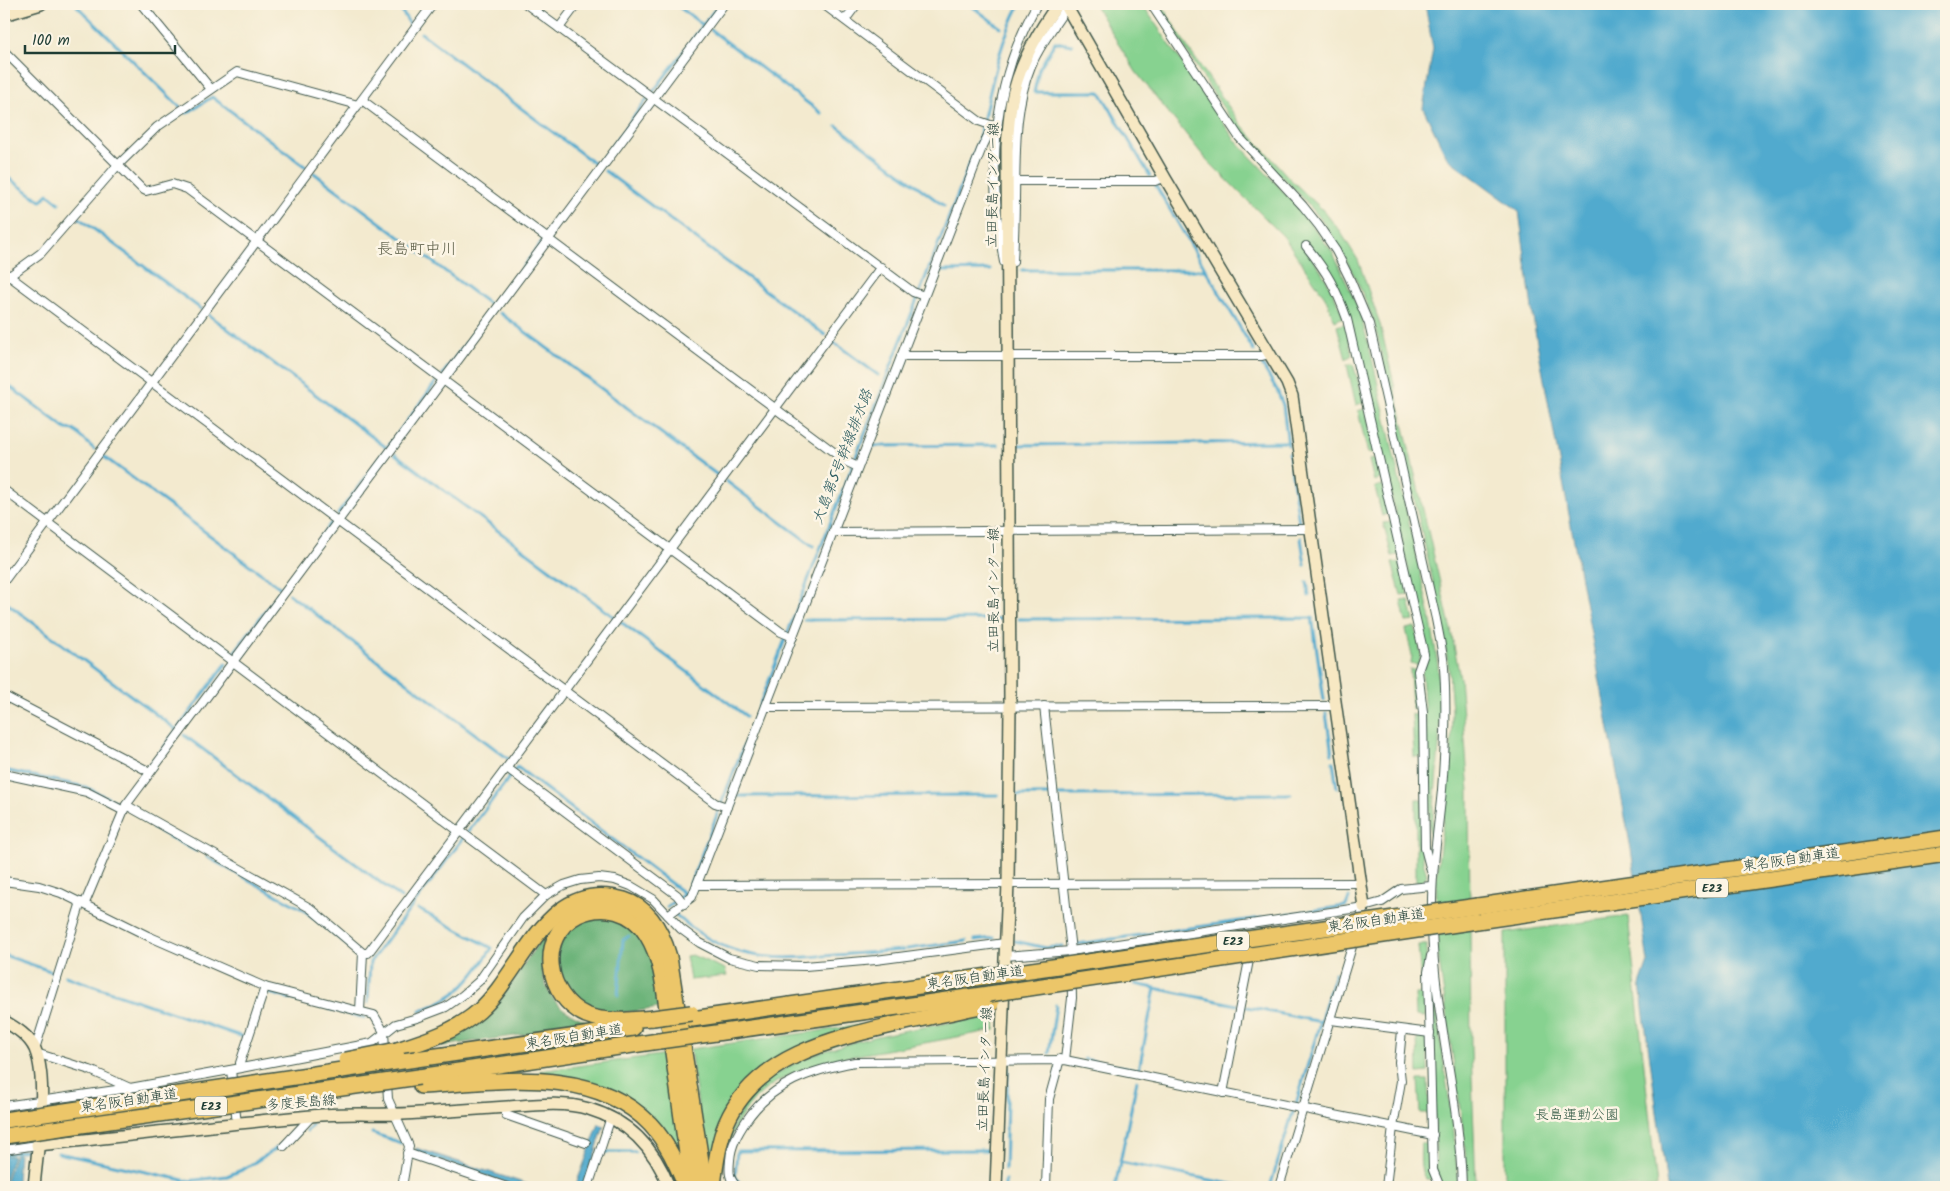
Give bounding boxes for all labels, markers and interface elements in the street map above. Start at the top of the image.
scale bar [25,22,175,54]
text: 100 m [32,29,70,53]
street label: 立田長島インター線 [981,122,1005,248]
district label: 長島町中川 [377,237,457,262]
water label: 大島第5号幹線排水路 [806,385,880,528]
street label: 立田長島インター線 [983,527,1005,653]
street label: 東名阪自動車道 [1741,842,1841,878]
road number: E23 [1696,878,1728,898]
street label: 東名阪自動車道 [1326,903,1426,939]
road number: E23 [1217,931,1249,950]
street label: 東名阪自動車道 [925,960,1025,996]
street label: 立田長島インター線 [972,1006,998,1132]
street label: 東名阪自動車道 [524,1018,624,1056]
street label: 東名阪自動車道 [79,1083,179,1119]
street label: 多度長島線 [265,1089,337,1117]
road number: E23 [195,1096,227,1116]
park label: 長島運動公園 [1535,1104,1619,1126]

